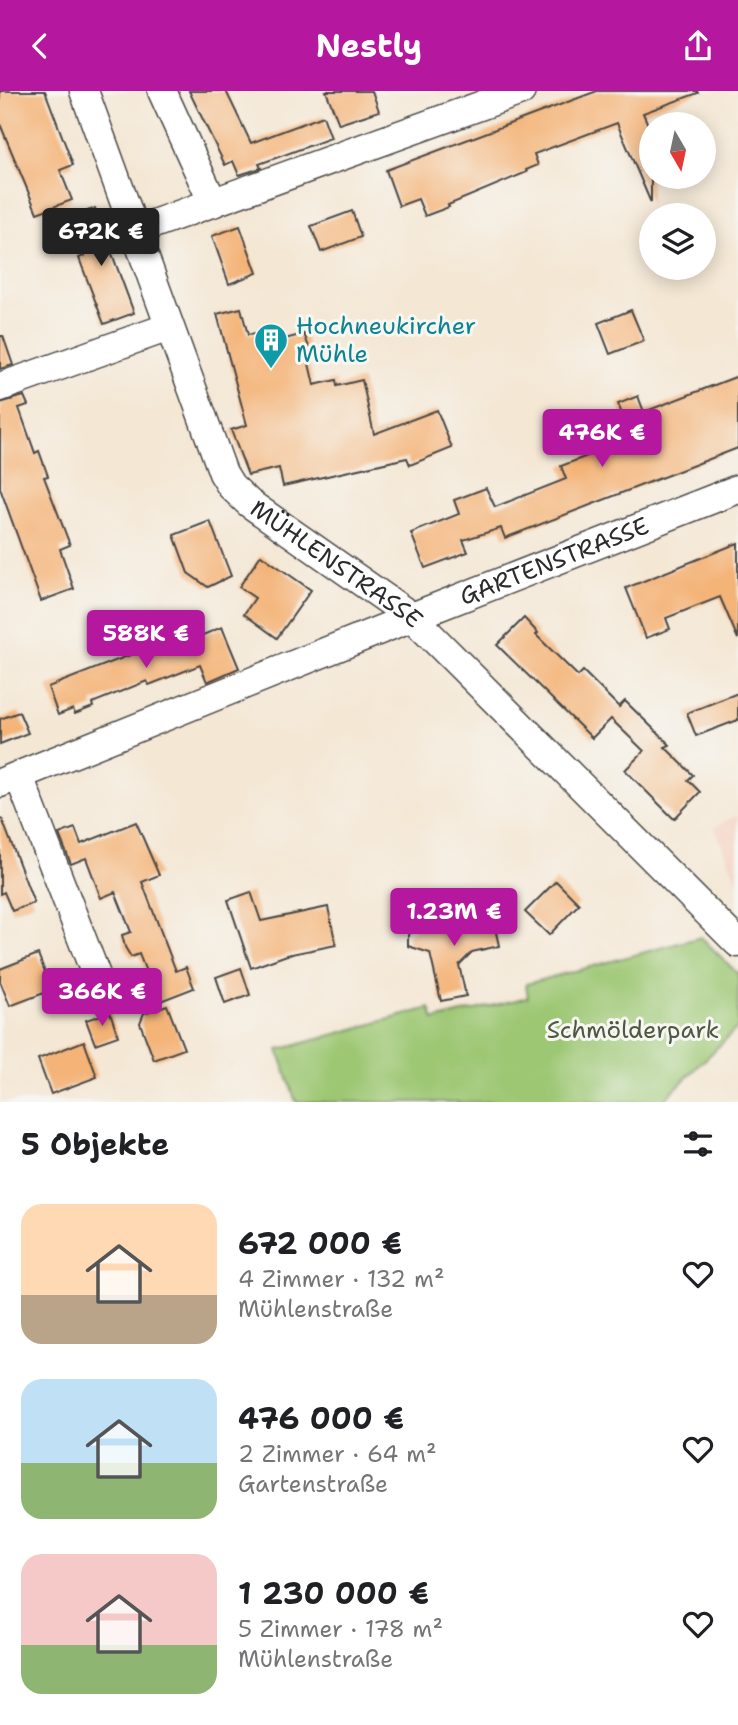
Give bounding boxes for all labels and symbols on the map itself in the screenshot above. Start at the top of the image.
north arrow [639,112,716,189]
pin: 672K € [44,209,158,268]
place label: Hochneukircher Mühle [296,310,476,370]
building icon: Hochneukircher Mühle [252,321,290,370]
pin: 476K € [545,409,659,469]
street label: MÜHLENSTRASSE [244,493,430,635]
street label: GARTENSTRASSE [455,510,653,613]
pin: 588K € [89,611,203,670]
pin: 1.23M € [389,889,519,948]
pin: 366K € [45,969,159,1028]
park label: Schmölderpark [547,1014,719,1046]

